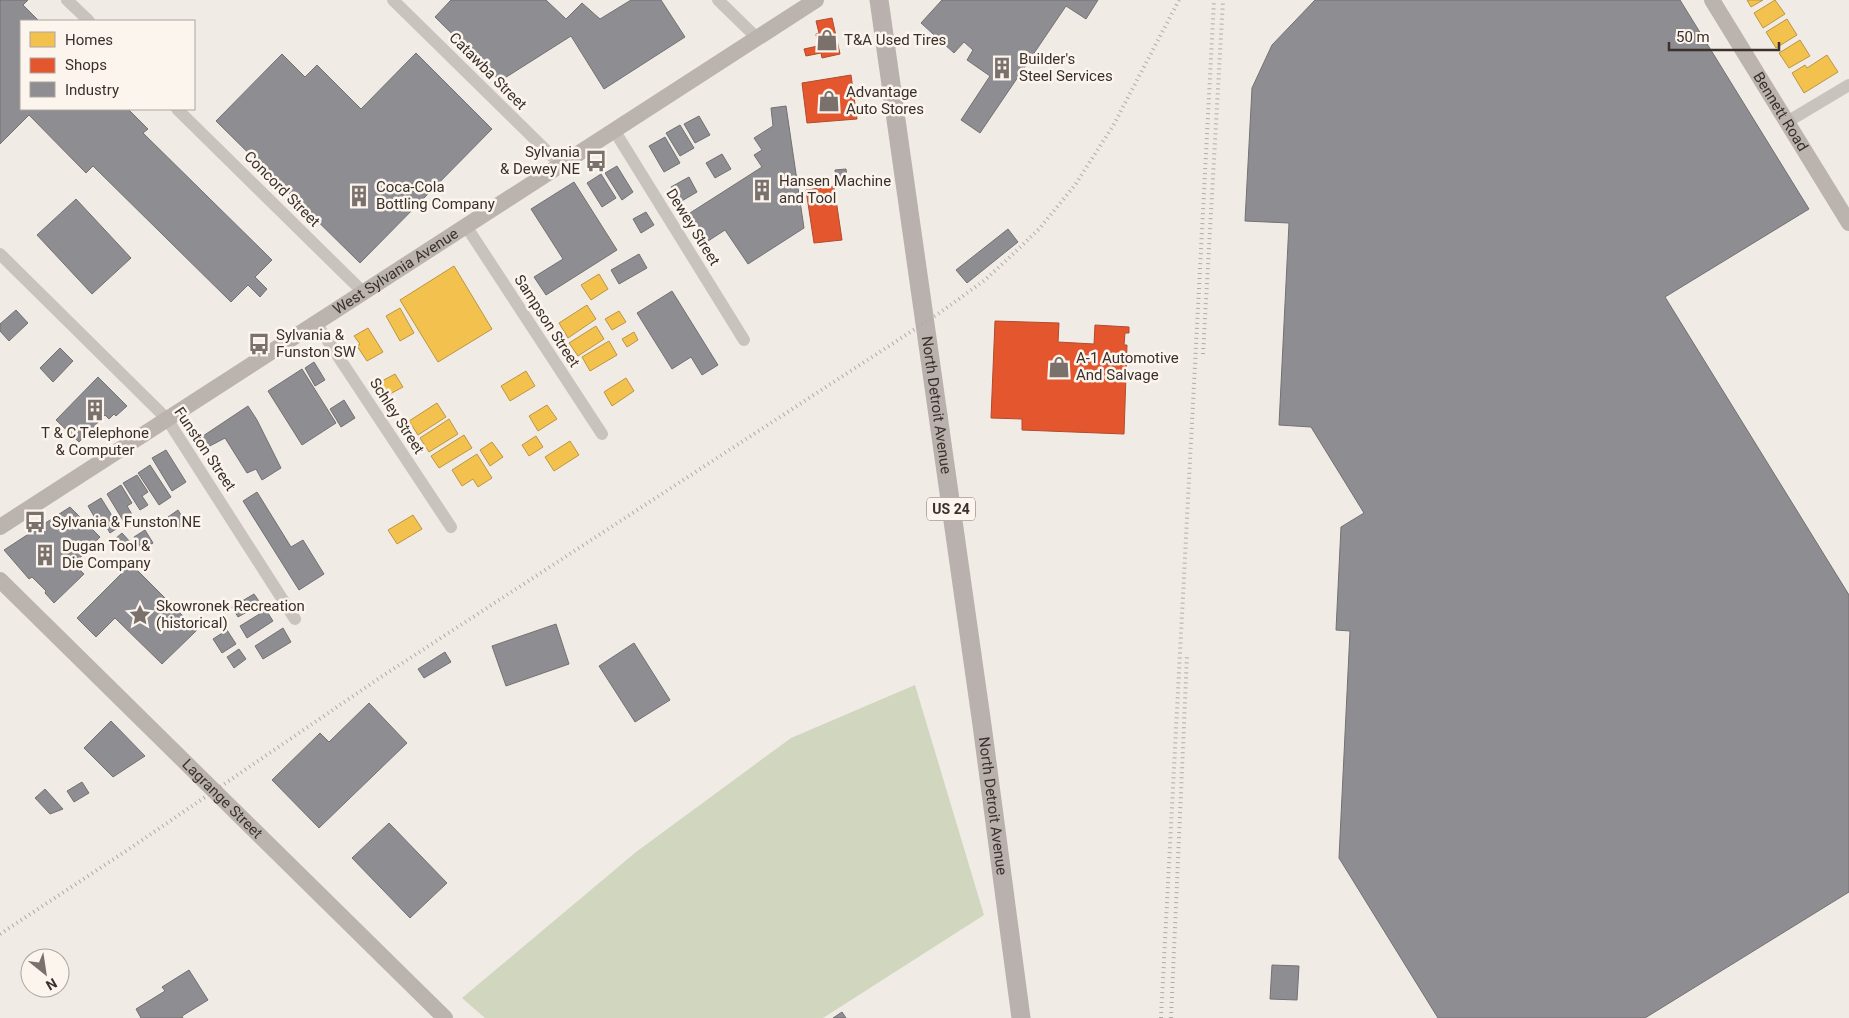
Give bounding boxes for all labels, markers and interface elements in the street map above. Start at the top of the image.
legend [20,20,195,110]
scale bar [1669,20,1779,52]
shop icon: T&A Used Tires [814,27,840,53]
text: 50 m [1676,28,1710,46]
street label: Catawba Street [446,29,531,114]
text: Homes [65,31,113,49]
place label: T&A Used Tires [844,31,946,49]
place label: Builder's Steel Services [1019,50,1113,85]
building icon: Builder's Steel Services [989,55,1015,81]
text: Shops [65,56,107,74]
street label: Bennett Road [1749,69,1812,155]
text: Industry [65,81,119,99]
place label: Advantage Auto Stores [846,83,924,118]
shop icon: Advantage Auto Stores [816,88,842,114]
place label: Sylvania & Dewey NE [500,143,580,178]
street label: Concord Street [240,147,324,231]
bus stop icon: Sylvania & Dewey NE [583,148,609,174]
place label: Hansen Machine and Tool [779,172,891,207]
building icon: Hansen Machine and Tool [749,177,775,203]
place label: Coca-Cola Bottling Company [376,178,495,213]
building icon: Coca-Cola Bottling Company [346,183,372,209]
street label: Dewey Street [662,185,724,269]
street label: West Sylvania Avenue [330,224,462,318]
street label: Sampson Street [510,271,584,371]
place label: Sylvania & Funston SW [276,326,356,361]
bus stop icon: Sylvania & Funston SW [246,331,272,357]
street label: North Detroit Avenue [918,335,955,475]
place label: A-1 Automotive And Salvage [1076,349,1179,384]
shop icon: A-1 Automotive And Salvage [1046,354,1072,380]
street label: Schley Street [366,375,428,457]
building icon: T & C Telephone & Computer [82,397,108,423]
street label: Funston Street [170,404,240,494]
place label: T & C Telephone & Computer [41,424,149,459]
road number: US 24 [927,498,975,520]
bus stop icon: Sylvania & Funston NE [22,509,48,535]
place label: Sylvania & Funston NE [52,513,201,531]
place label: Dugan Tool & Die Company [62,537,151,572]
building icon: Dugan Tool & Die Company [32,542,58,568]
place label: Skowronek Recreation (historical) [156,597,305,632]
place icon: Skowronek Recreation (historical) [127,602,153,628]
street label: North Detroit Avenue [975,736,1011,876]
street label: Lagrange Street [178,755,266,842]
north arrow [20,948,70,998]
text: N [43,975,60,994]

